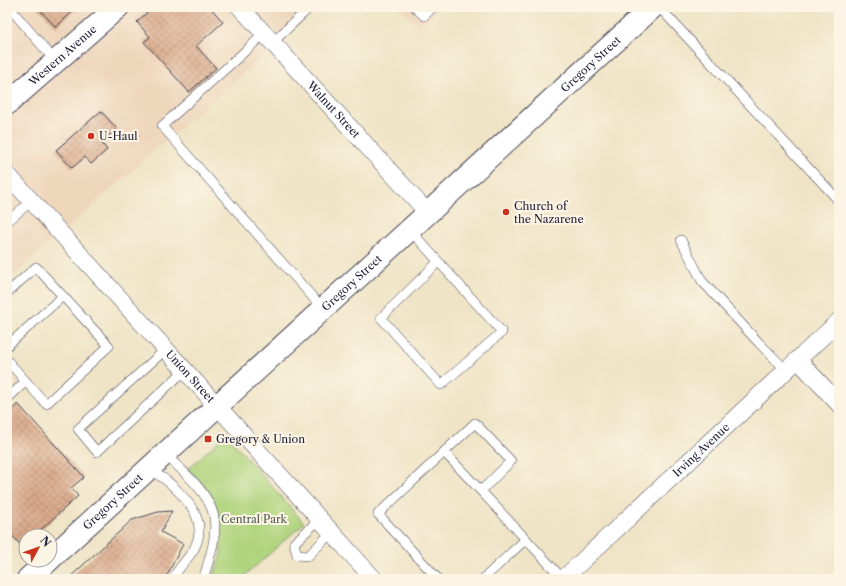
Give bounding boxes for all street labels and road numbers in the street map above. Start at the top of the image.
street label: Western Avenue [25,22,99,89]
street label: Gregory Street [558,33,624,95]
street label: Walnut Street [304,78,363,141]
street label: Gregory Street [319,252,385,314]
street label: Union Street [163,347,218,406]
street label: Irving Avenue [670,420,732,480]
street label: Gregory Street [80,470,146,533]

